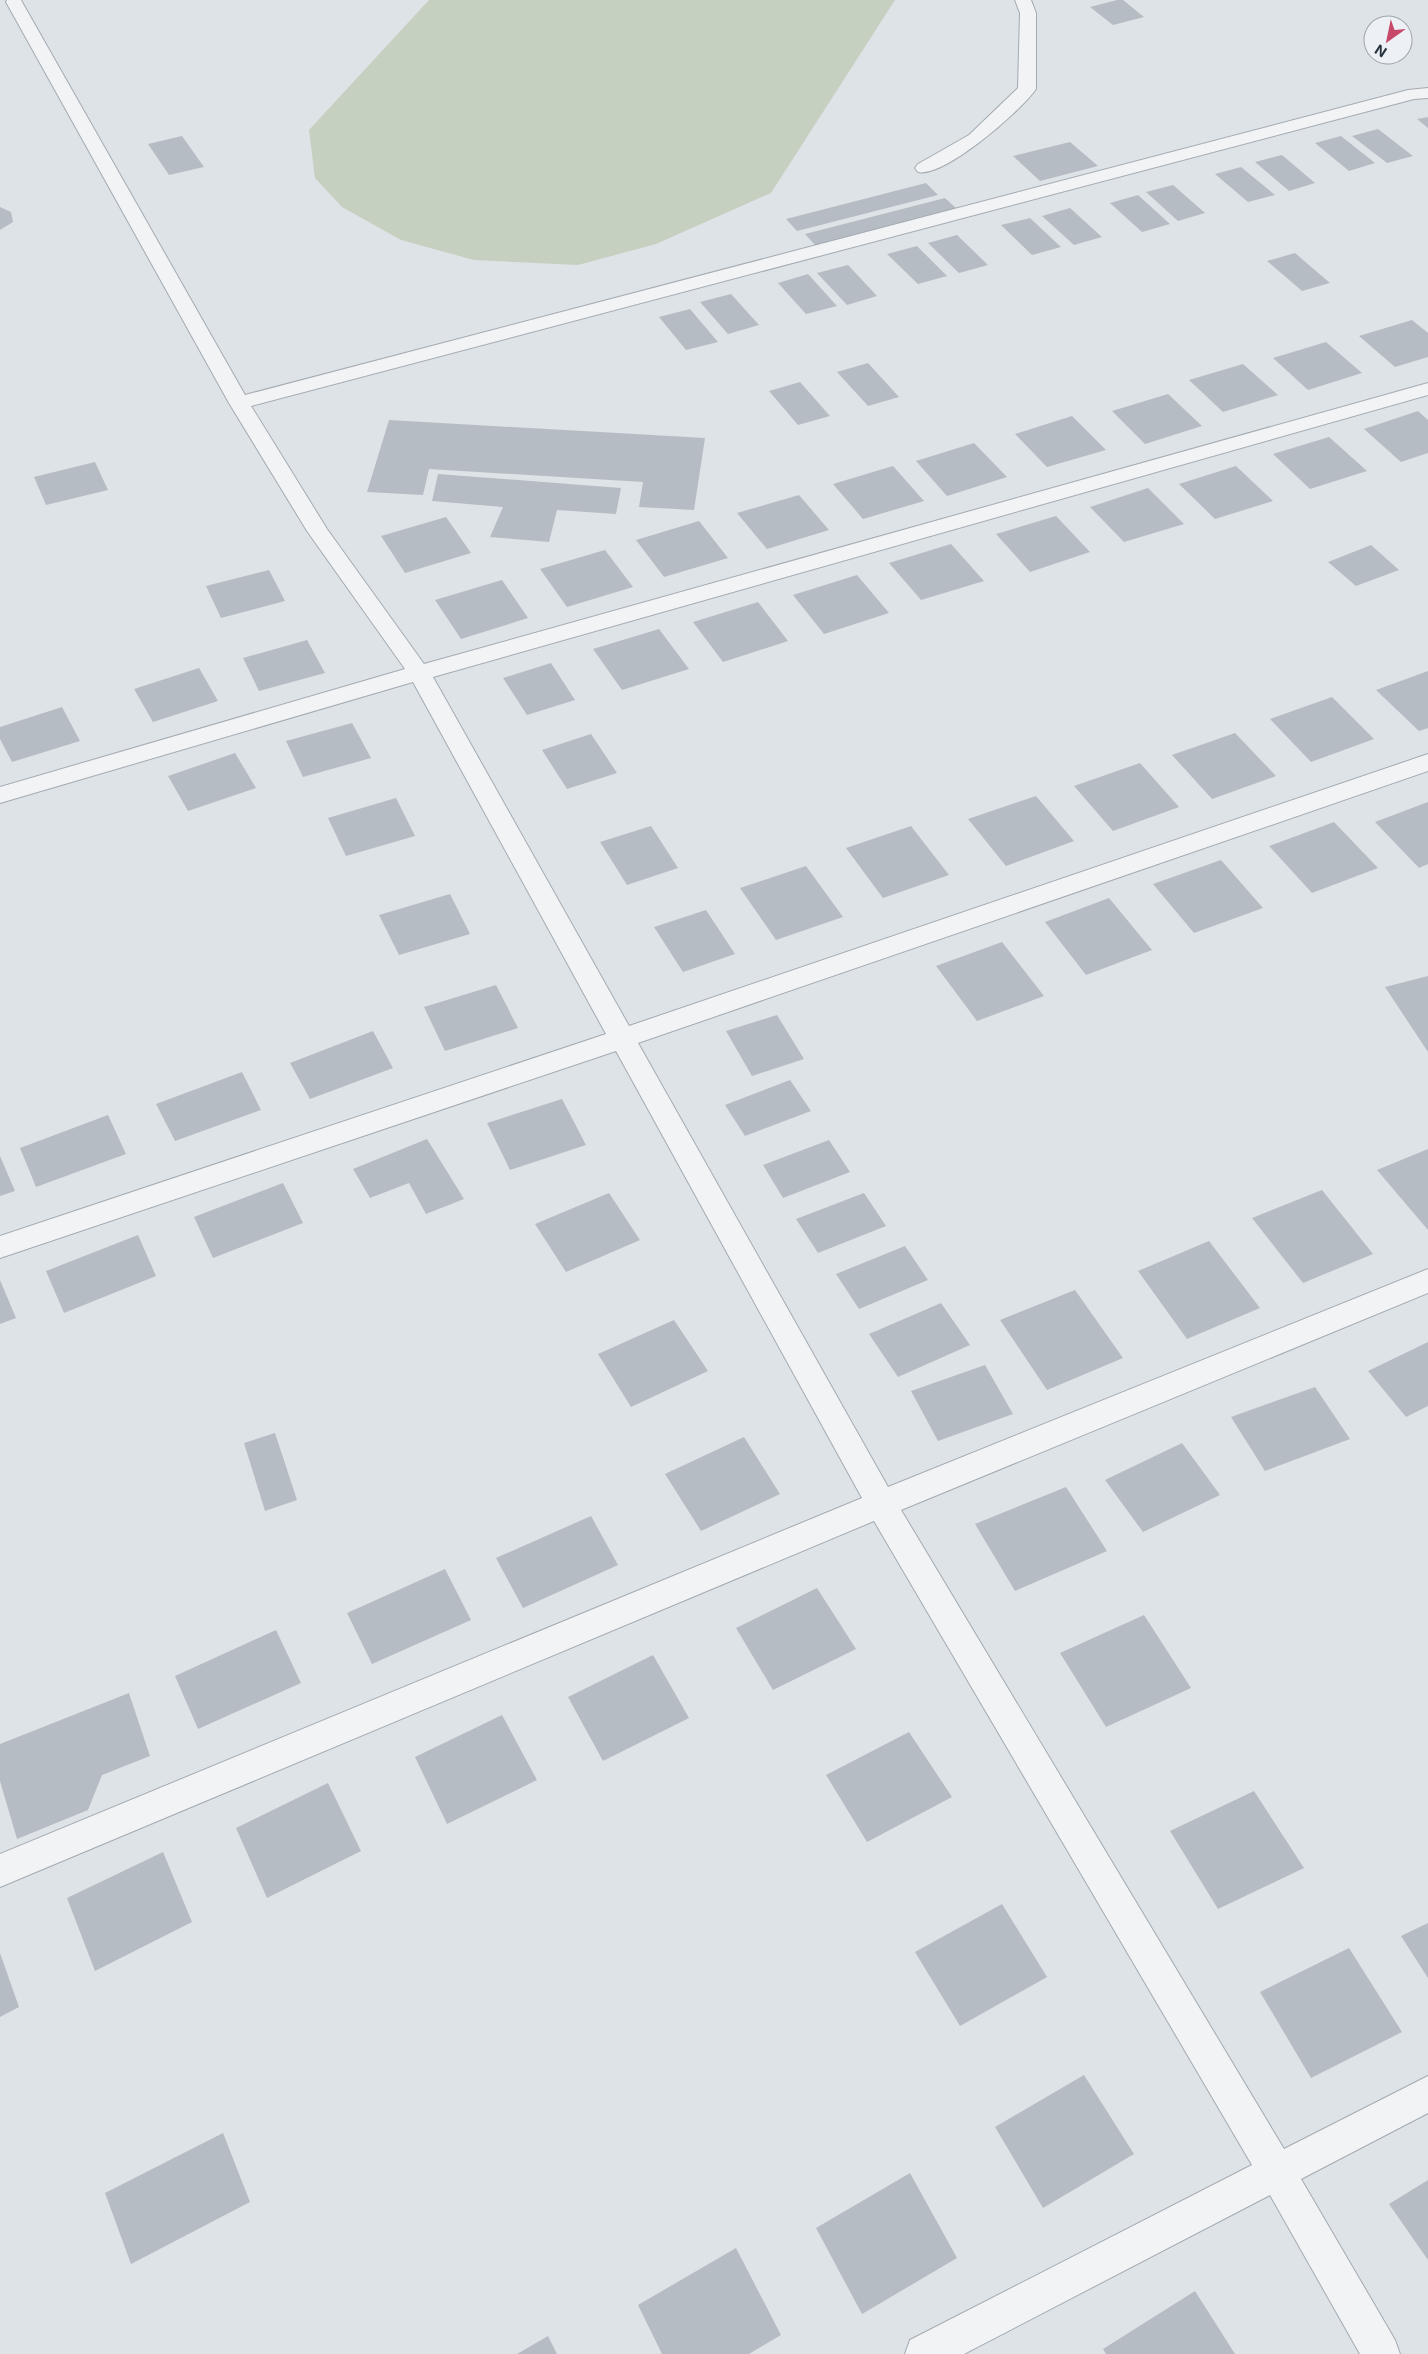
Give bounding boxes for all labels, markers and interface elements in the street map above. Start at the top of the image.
north arrow [1363,15,1413,65]
text: N [1372,41,1390,61]

